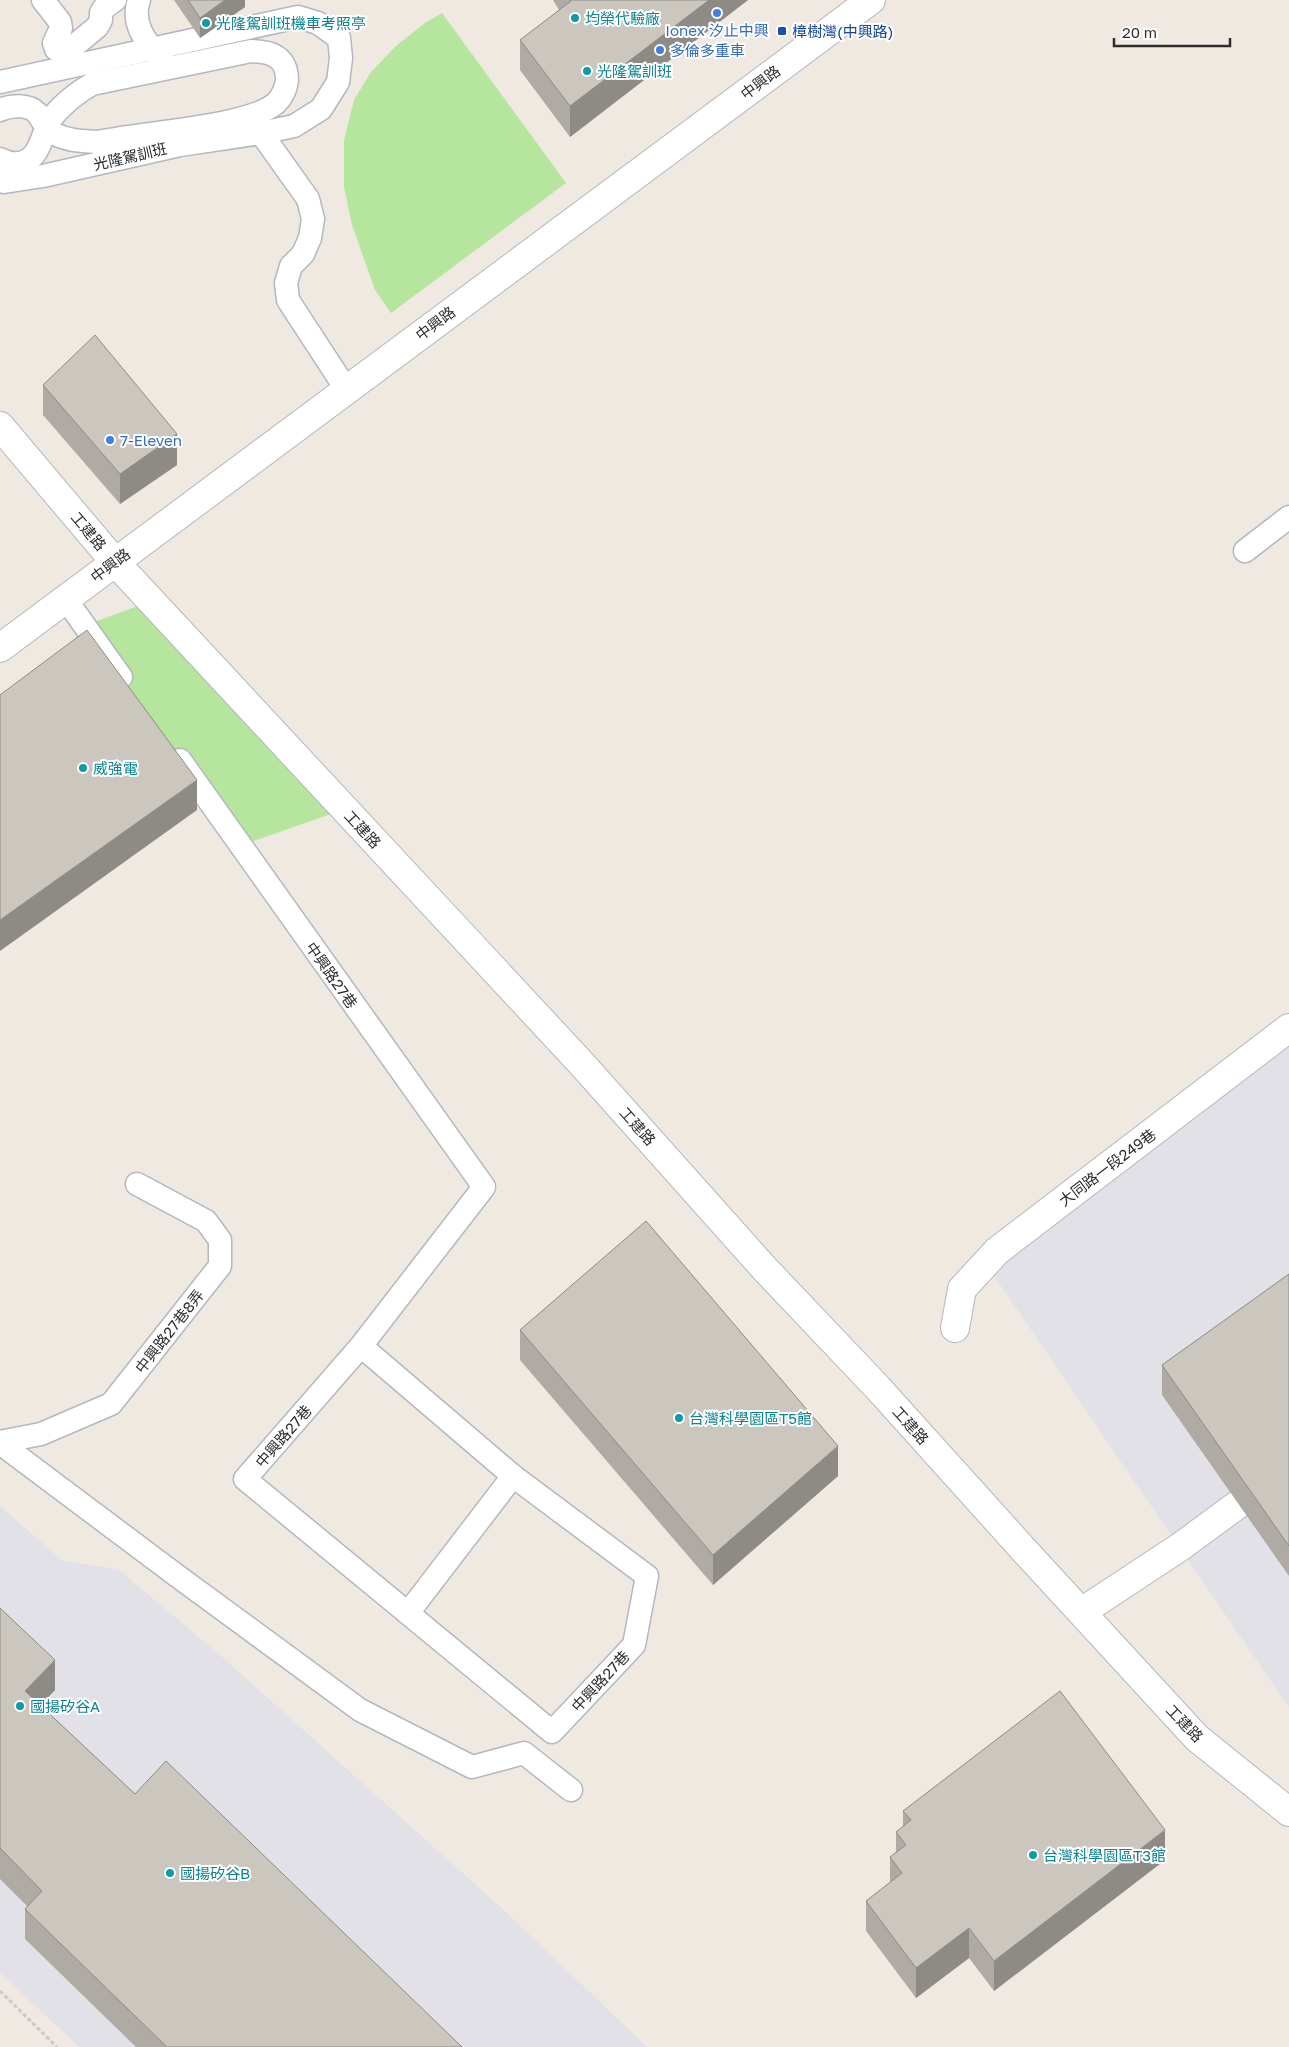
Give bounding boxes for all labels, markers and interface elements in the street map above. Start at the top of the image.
marker: Ionex 汐止中興 [711,7,723,19]
place label: 均榮代驗廠 [585,9,660,27]
marker: 均榮代驗廠 [569,12,581,24]
place label: 光隆駕訓班機車考照亭 [216,14,366,32]
scale bar [1114,15,1230,47]
marker: 光隆駕訓班機車考照亭 [200,17,212,29]
place label: Ionex 汐止中興 [665,21,769,39]
place label: 樟樹灣(中興路) [792,22,893,40]
text: 20 m [1122,23,1157,41]
marker: 樟樹灣(中興路) [776,25,788,37]
place label: 多倫多重車 [670,41,745,59]
marker: 多倫多重車 [654,44,666,56]
street label: 中興路 [737,61,783,103]
place label: 光隆駕訓班 [597,62,672,80]
marker: 光隆駕訓班 [581,65,593,77]
street label: 光隆駕訓班 [91,139,169,173]
street label: 中興路 [412,302,458,344]
place label: 7-Eleven [120,431,182,449]
marker: 7-Eleven [104,434,116,446]
street label: 工建路 [68,508,110,554]
street label: 中興路 [87,544,133,586]
place label: 威強電 [93,759,138,777]
marker: 威強電 [77,762,89,774]
street label: 工建路 [341,806,385,852]
street label: 中興路27巷 [303,938,361,1012]
street label: 工建路 [616,1103,660,1149]
street label: 大同路一段249巷 [1055,1125,1159,1209]
street label: 中興路27巷8弄 [131,1286,207,1376]
street label: 中興路27巷 [251,1401,315,1471]
street label: 工建路 [889,1402,933,1448]
place label: 台灣科學園區T5館 [689,1409,812,1427]
marker: 台灣科學園區T5館 [673,1412,685,1424]
street label: 中興路27巷 [567,1647,633,1715]
place label: 國揚矽谷A [30,1697,100,1715]
marker: 國揚矽谷A [14,1700,26,1712]
street label: 工建路 [1163,1701,1207,1745]
place label: 台灣科學園區T3館 [1043,1846,1166,1864]
marker: 台灣科學園區T3館 [1027,1849,1039,1861]
place label: 國揚矽谷B [180,1864,250,1882]
marker: 國揚矽谷B [164,1867,176,1879]

